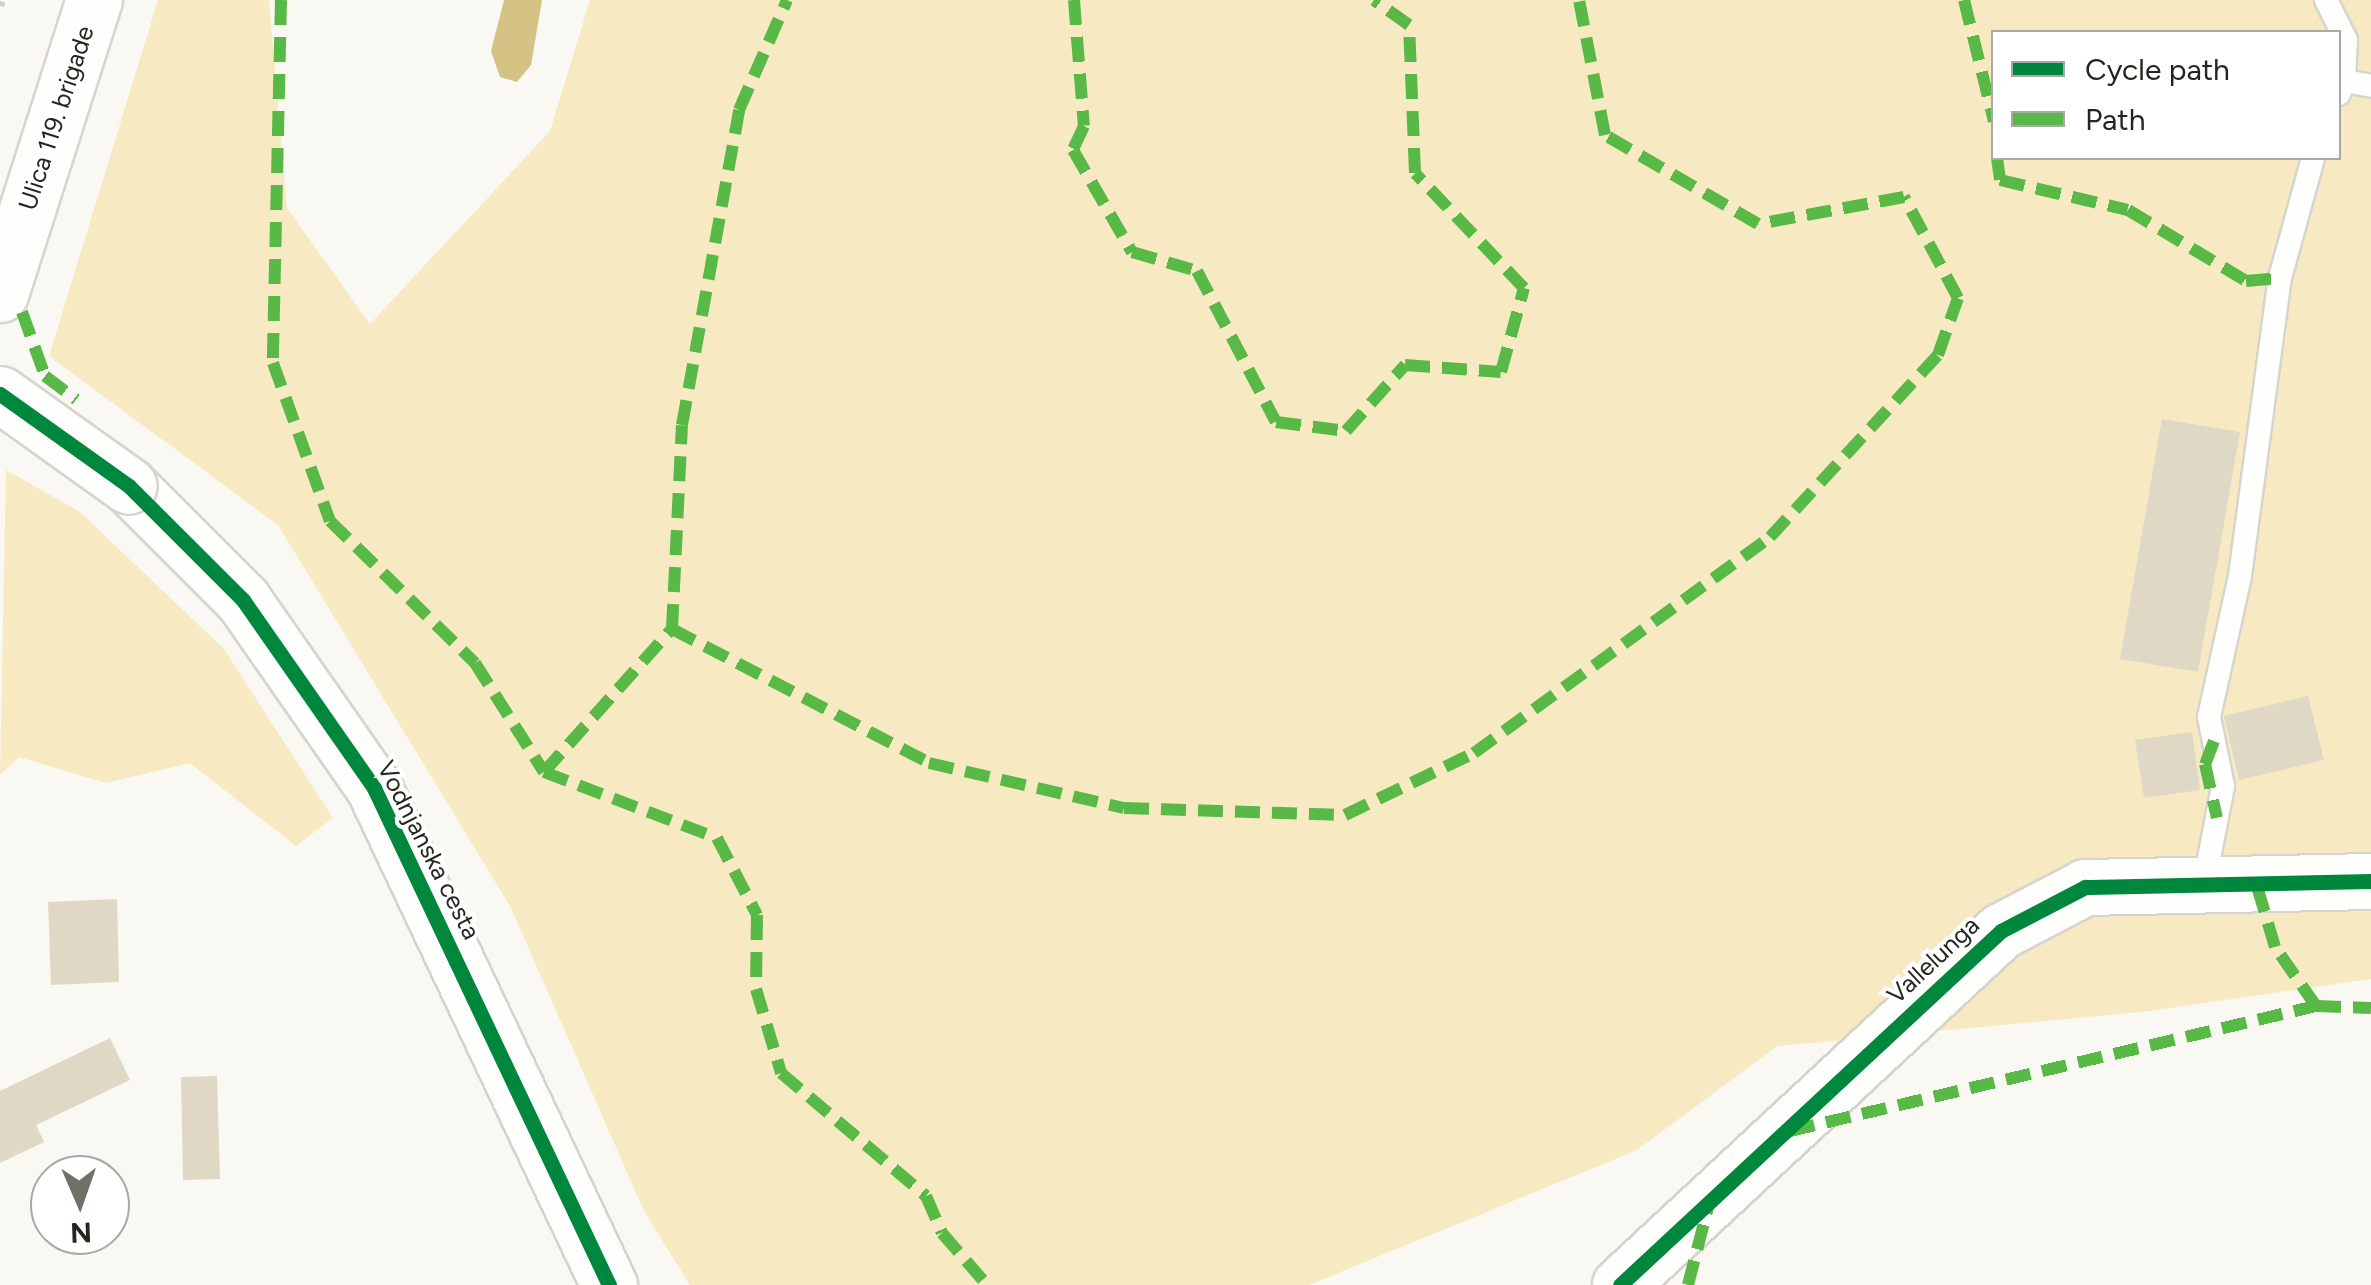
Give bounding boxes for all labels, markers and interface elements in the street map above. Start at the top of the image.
street label: Ulica 119. brigade [12,22,100,214]
legend [1991,30,2341,160]
text: Cycle path [2085,51,2230,88]
text: Path [2085,101,2145,138]
street label: Vodnjanska cesta [371,756,487,944]
street label: Vallelunga [1881,910,1985,1010]
north arrow [30,1155,130,1255]
text: N [70,1216,92,1250]

